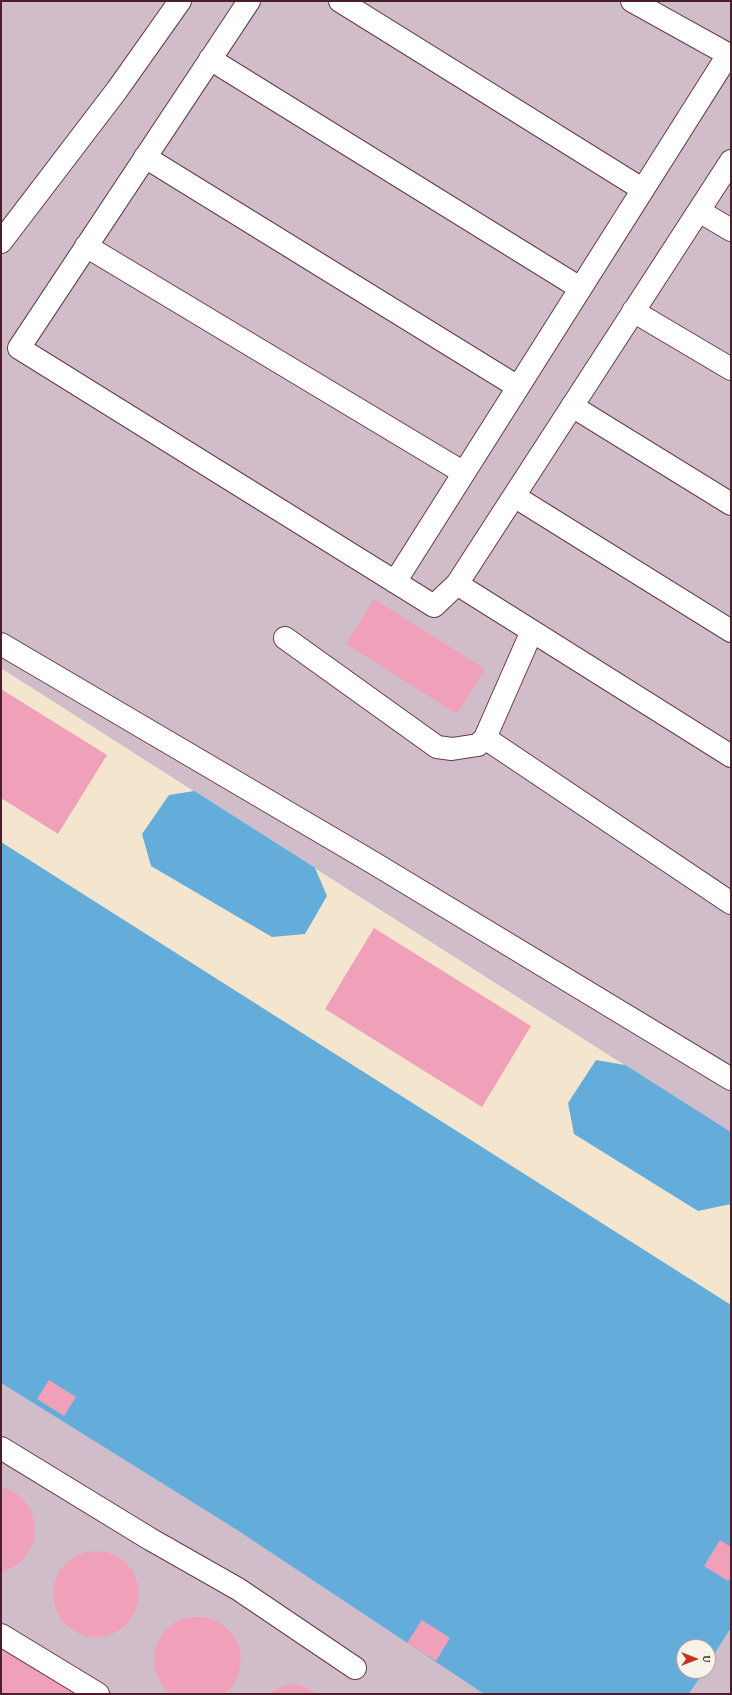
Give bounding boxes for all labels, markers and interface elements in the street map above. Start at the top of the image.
north arrow [676,1639,716,1679]
text: U [699,1655,715,1663]

